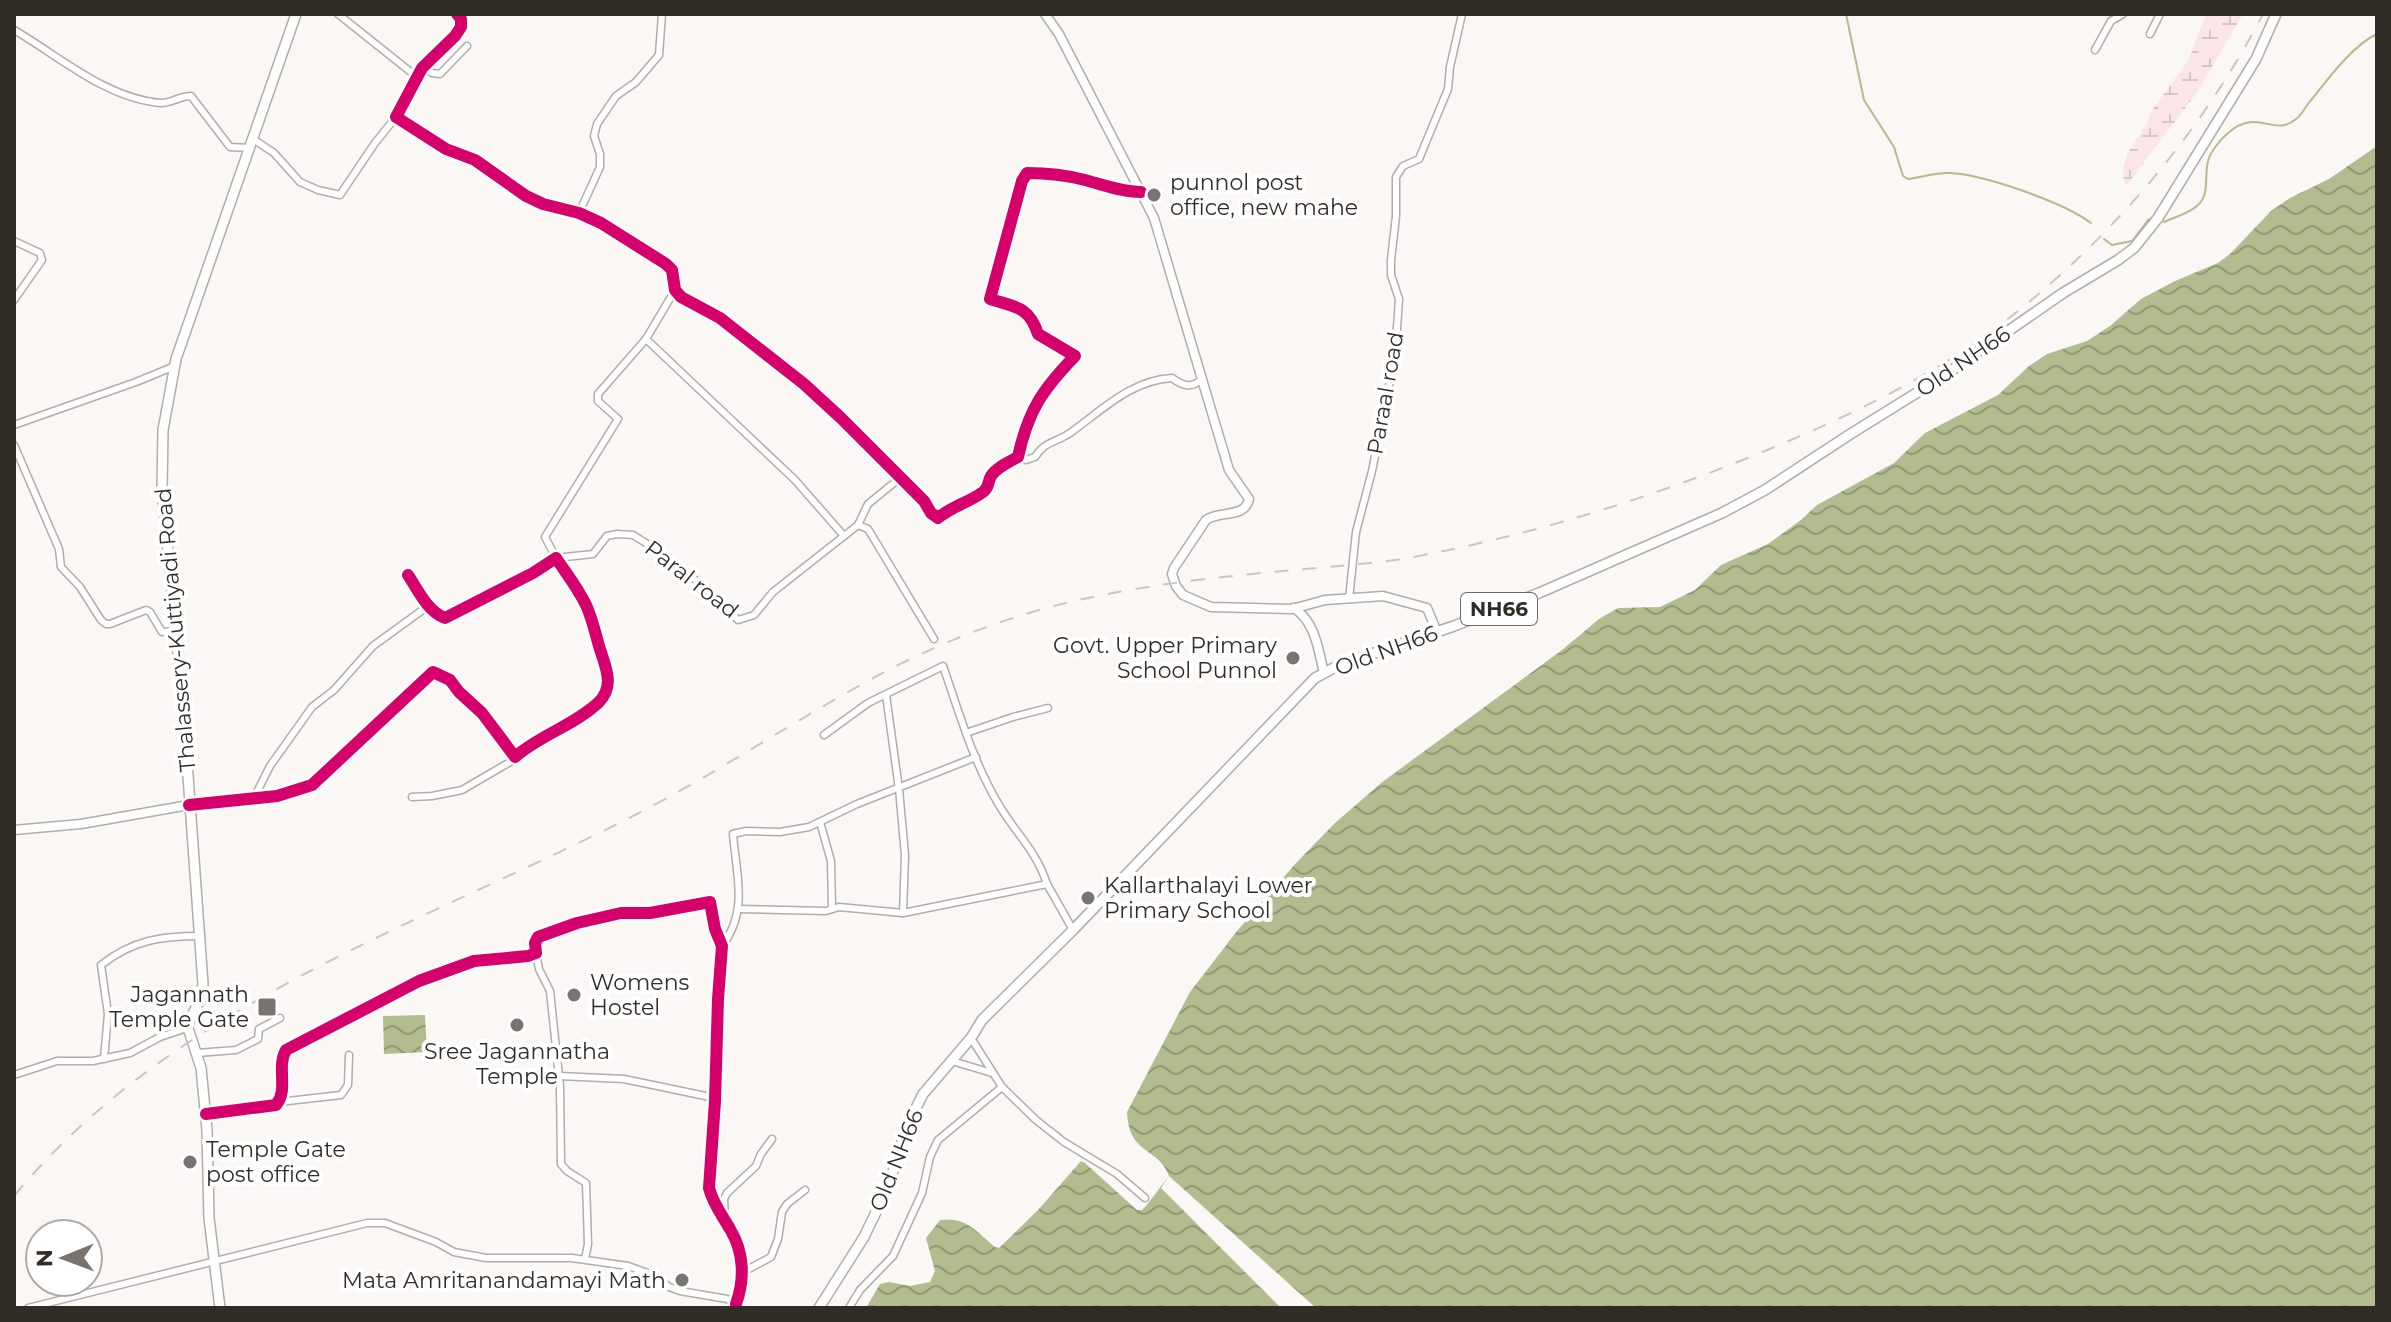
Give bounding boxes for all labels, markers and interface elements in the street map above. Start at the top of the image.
place label: punnol post office, new mahe [1170,169,1358,221]
marker: punnol post office, new mahe [1145,186,1163,204]
street label: Old NH66 [1911,320,2015,403]
street label: Paraal road [1361,330,1410,457]
street label: Thalassery-Kuttiyadi Road [150,487,201,773]
street label: Paral road [640,535,744,624]
road number: NH66 [1461,593,1537,625]
street label: Old NH66 [1331,619,1441,682]
place label: Govt. Upper Primary School Punnol [1053,632,1277,684]
marker: Govt. Upper Primary School Punnol [1284,649,1302,667]
place label: Kallarthalayi Lower Primary School [1104,872,1313,924]
marker: Kallarthalayi Lower Primary School [1079,889,1097,907]
place label: Womens Hostel [590,969,690,1021]
place label: Jagannath Temple Gate [109,981,249,1033]
marker: Womens Hostel [565,986,583,1004]
marker: Jagannath Temple Gate [256,996,278,1018]
marker: Sree Jagannatha Temple [508,1016,526,1034]
place label: Sree Jagannatha Temple [424,1038,610,1090]
street label: Old NH66 [864,1105,929,1215]
place label: Temple Gate post office [206,1136,346,1188]
marker: Temple Gate post office [181,1153,199,1171]
north arrow [24,1218,104,1298]
text: N [31,1249,58,1267]
place label: Mata Amritanandamayi Math [342,1267,666,1294]
marker: Mata Amritanandamayi Math [673,1271,691,1289]

